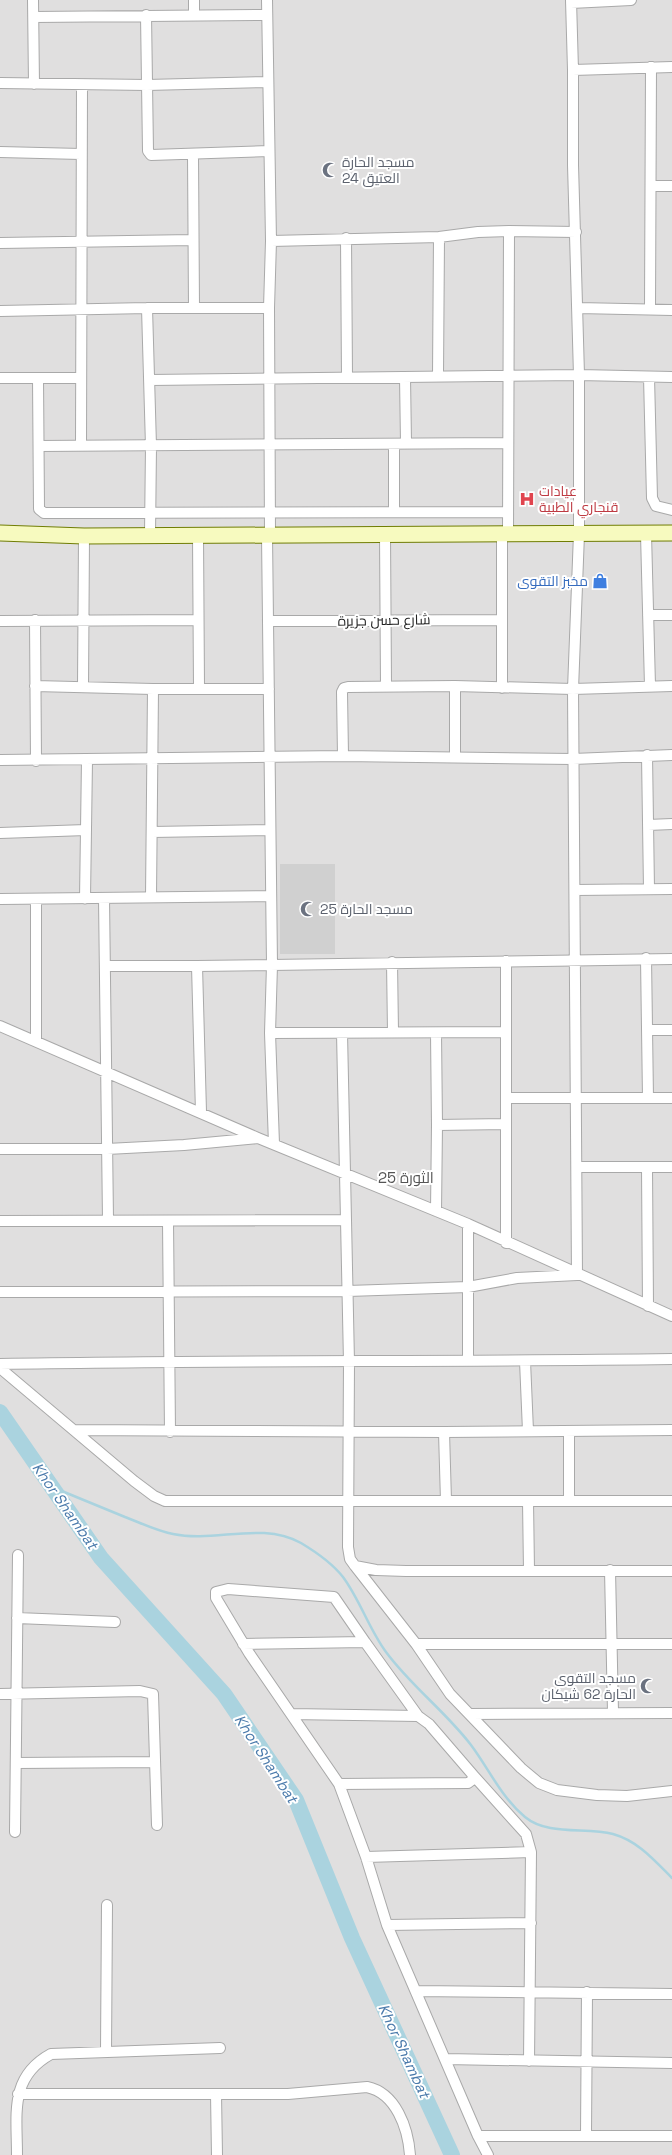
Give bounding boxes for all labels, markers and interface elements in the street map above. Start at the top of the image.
place label: مسجد الحارة 24 العتيق [342,153,415,187]
mosque icon: مسجد الحارة 24 العتيق [321,161,339,179]
place label: عيادات قنجاري الطبية [539,482,618,519]
hospital icon: عيادات قنجاري الطبية [518,490,536,508]
place label: مخبز التقوى [517,572,588,590]
shop icon: مخبز التقوى [591,572,609,590]
street label: شارع حسن جزيرة [337,610,431,630]
mosque icon: مسجد الحارة 25 [299,900,317,918]
place label: مسجد الحارة 25 [320,900,413,918]
district label: الثورة 25 [378,1168,434,1187]
water label: Khor Shambat [28,1459,104,1555]
place label: مسجد التقوى الحارة 62 شيكان [541,1669,636,1703]
mosque icon: مسجد التقوى الحارة 62 شيكان [639,1677,657,1695]
water label: Khor Shambat [231,1711,303,1808]
water label: Khor Shambat [374,2001,435,2103]

